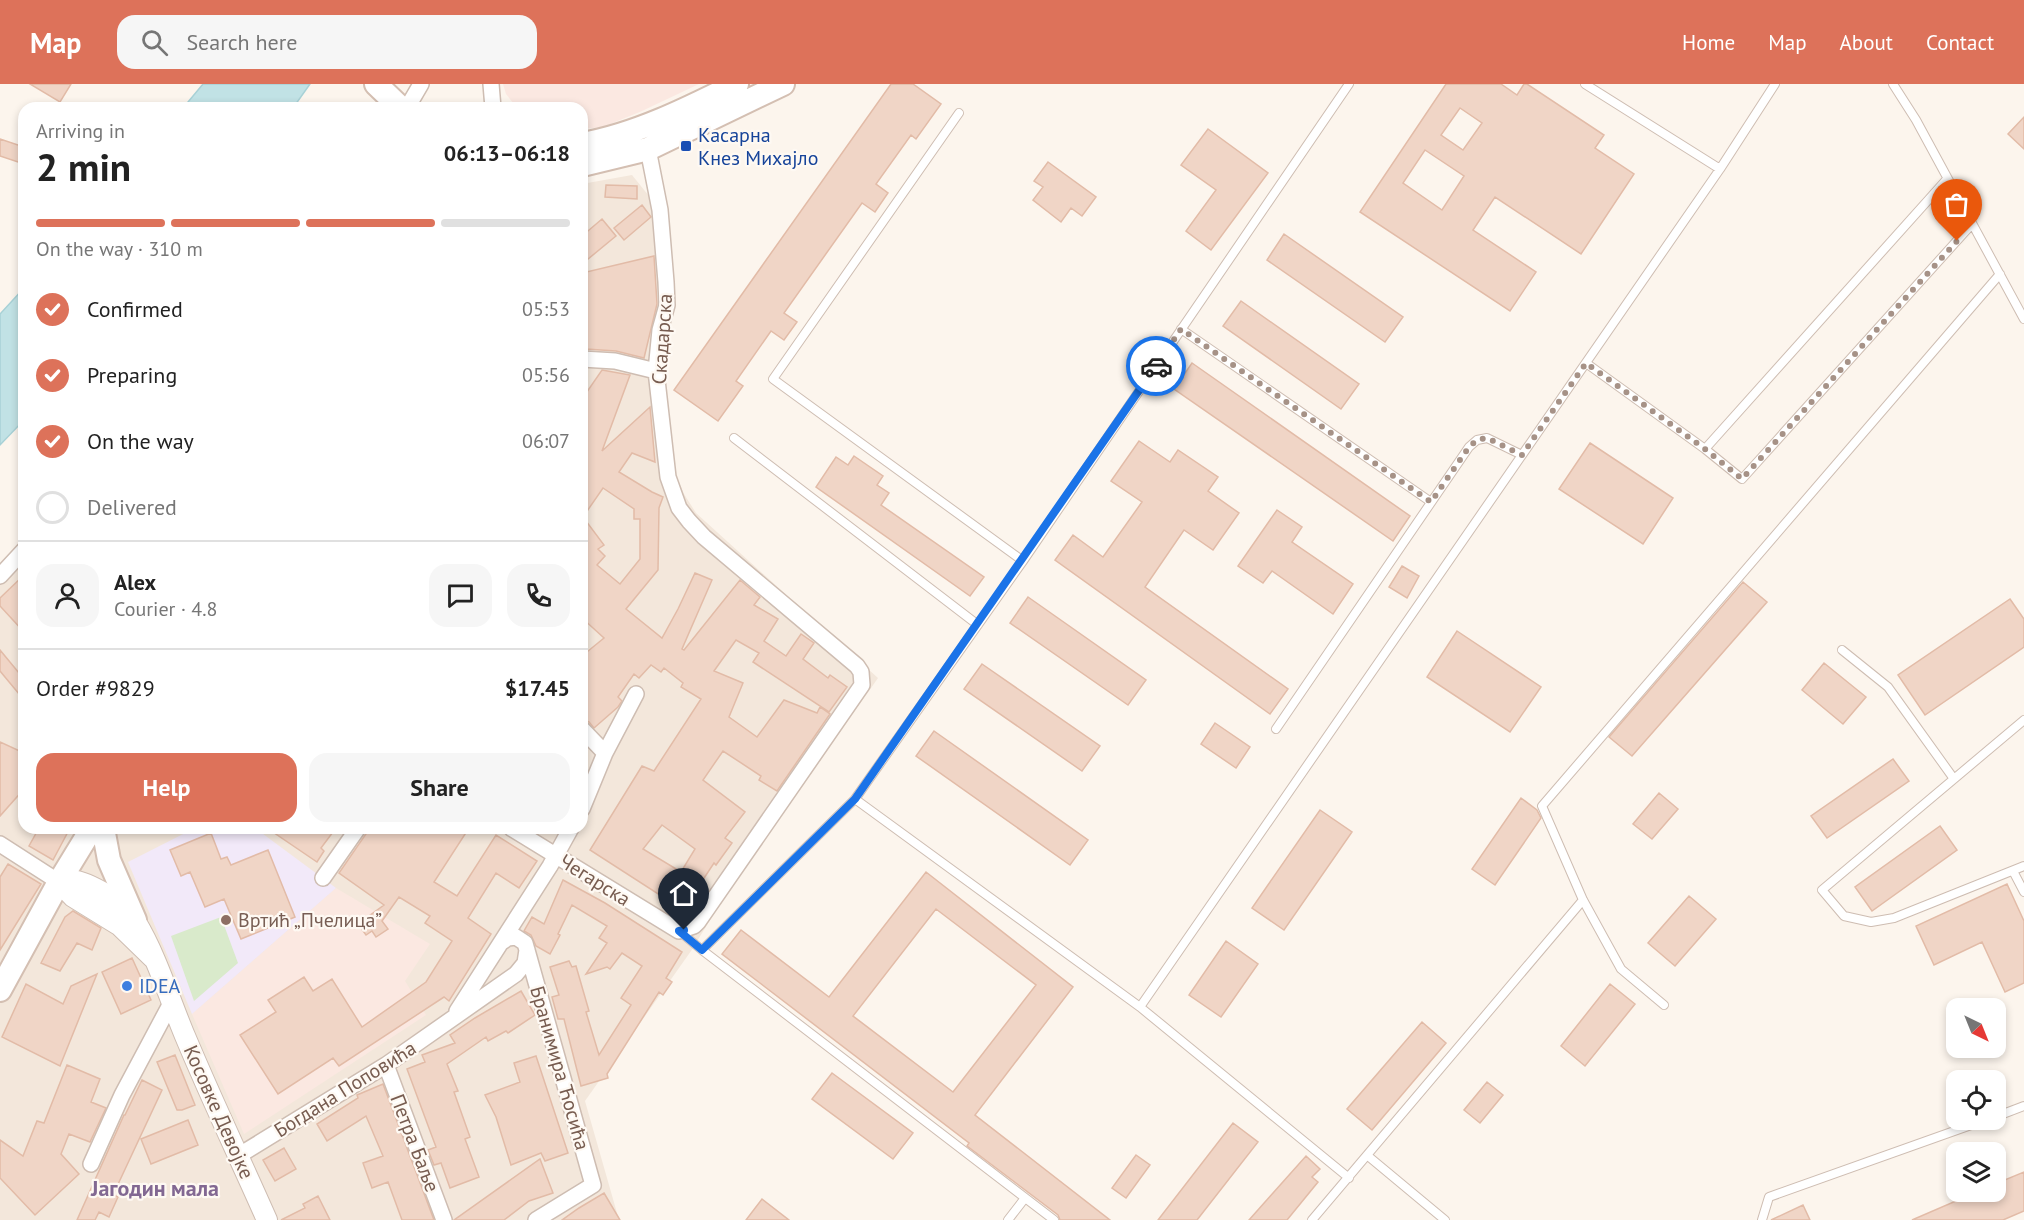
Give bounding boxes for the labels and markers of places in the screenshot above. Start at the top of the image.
place label: Касарна Кнез Михајло [698,122,818,171]
marker: Касарна Кнез Михајло [679,139,693,153]
pin [1931,179,1982,241]
pin [658,868,709,930]
place label: Вртић „Пчелица” [238,907,382,933]
marker: Вртић „Пчелица” [219,913,233,927]
place label: IDEA [139,973,181,999]
marker: IDEA [120,979,134,993]

